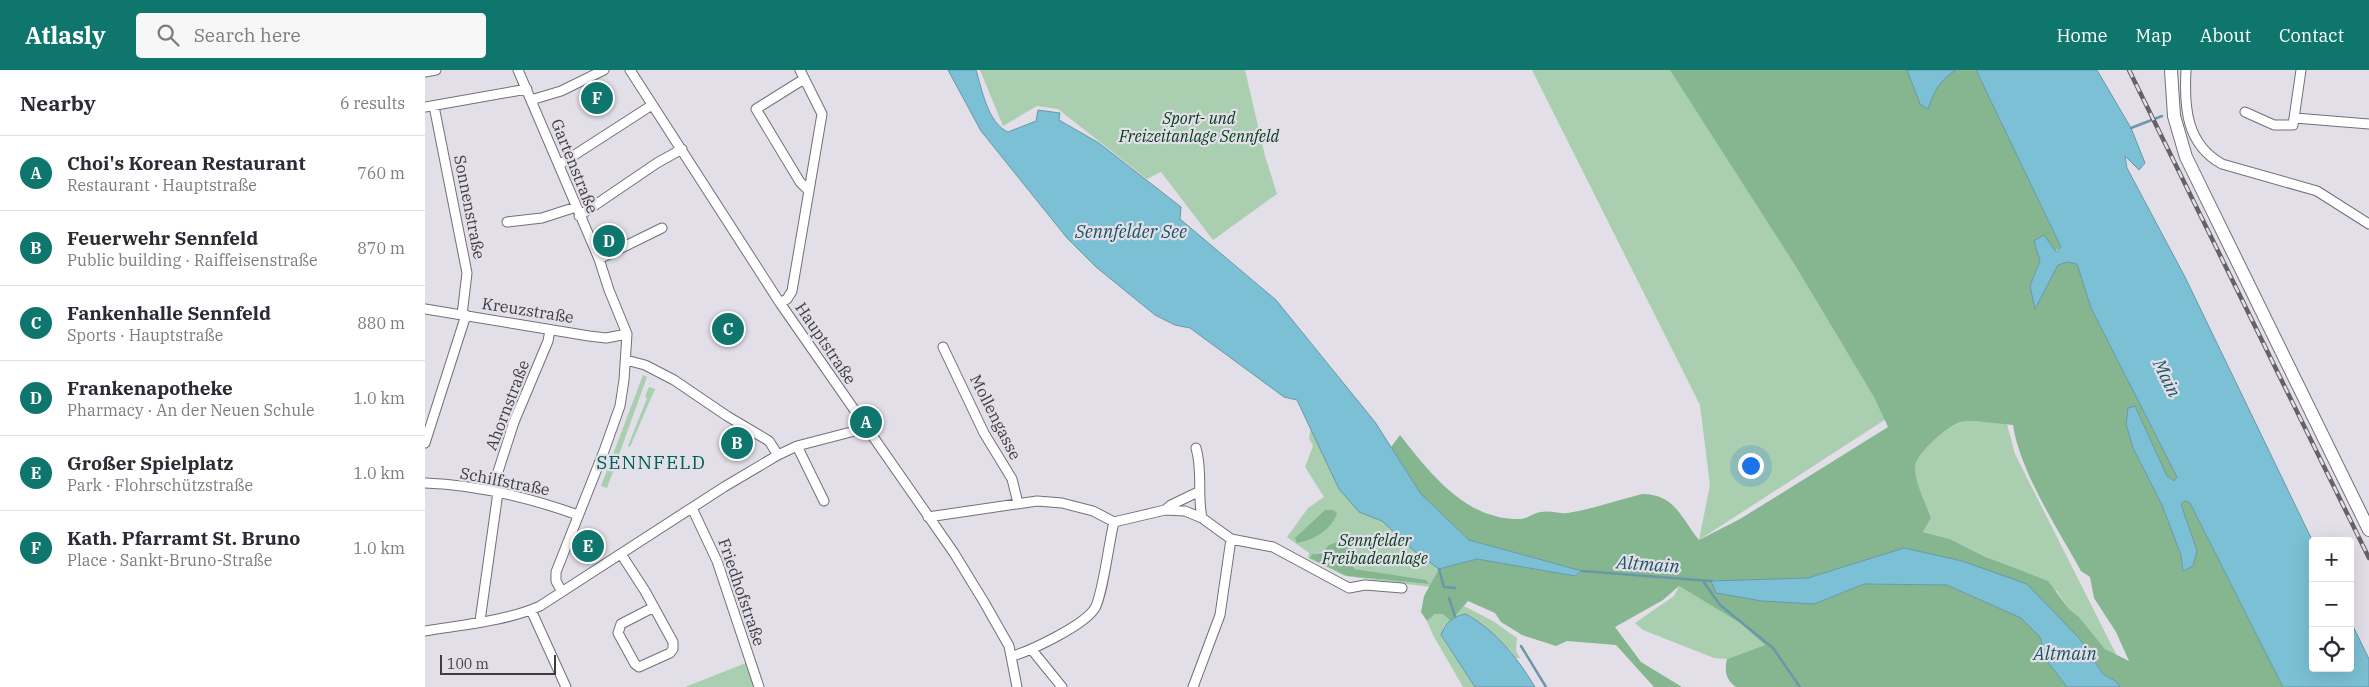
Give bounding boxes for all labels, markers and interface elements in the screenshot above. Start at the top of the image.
search box [136,13,486,58]
text: Atlasly [25,19,106,51]
icon: search [154,21,182,49]
text: Search here [194,23,301,47]
text: Home [2056,24,2108,47]
text: Map [2136,24,2172,47]
text: About [2200,24,2251,47]
text: Contact [2279,24,2344,47]
pin: F [581,79,613,117]
text: Nearby [20,89,96,117]
text: 6 results [340,93,405,113]
park label: Sport- und Freizeitanlage Sennfeld [1118,108,1279,146]
street label: Gartenstraße [547,116,603,216]
text: Choi's Korean Restaurant [67,151,306,175]
street label: Sonnenstraße [450,153,490,261]
text: A [30,163,42,183]
text: 760 m [357,163,405,183]
text: Restaurant · Hauptstraße [67,175,257,195]
water label: Sennfelder See [1074,220,1187,243]
pin: D [593,222,625,260]
text: Feuerwehr Sennfeld [67,226,258,250]
text: B [30,238,42,258]
text: 870 m [357,238,405,258]
text: Public building · Raiffeisenstraße [67,250,318,270]
street label: Kreuzstraße [481,293,575,327]
street label: Hauptstraße [791,298,861,388]
text: Fankenhalle Sennfeld [67,301,271,325]
pin: C [712,310,744,348]
text: C [31,313,41,333]
text: 880 m [357,313,405,333]
text: Sports · Hauptstraße [67,325,223,345]
water label: Main [2147,354,2186,402]
street label: Ahornstraße [481,357,533,453]
street label: Mollengasse [966,371,1026,463]
text: Frankenapotheke [67,376,233,400]
text: D [30,388,42,408]
text: 1.0 km [353,388,405,408]
text: Pharmacy · An der Neuen Schule [67,400,315,420]
pin: A [850,403,882,441]
pin: B [721,424,753,462]
district label: SENNFELD [596,450,706,474]
text: Großer Spielplatz [67,451,233,475]
your location [1738,453,1764,479]
text: E [31,463,41,483]
text: 1.0 km [353,463,405,483]
street label: Schilfstraße [458,463,552,499]
text: Park · Flohrschützstraße [67,475,253,495]
text: Kath. Pfarramt St. Bruno [67,526,300,550]
pin: E [572,527,604,565]
park label: Sennfelder Freibadeanlage [1321,530,1428,568]
street label: Friedhofstraße [714,536,770,648]
map controls [2309,537,2354,672]
button: + [2309,537,2354,582]
text: F [31,538,41,558]
text: 1.0 km [353,538,405,558]
text: Place · Sankt-Bruno-Straße [67,550,272,570]
water label: Altmain [1615,550,1681,578]
button: − [2309,582,2354,627]
button: locate [2309,627,2354,672]
water label: Altmain [2032,642,2097,665]
scale bar [440,652,556,675]
text: 100 m [447,655,489,673]

